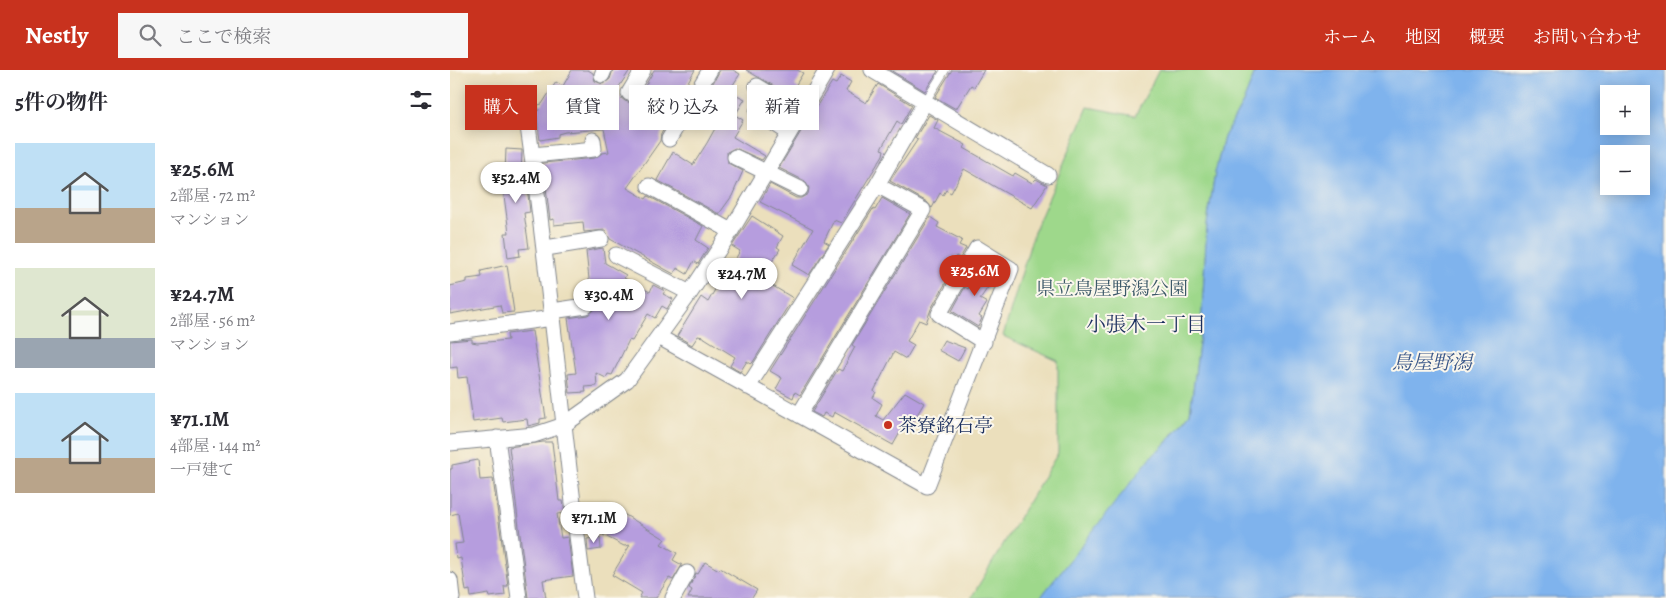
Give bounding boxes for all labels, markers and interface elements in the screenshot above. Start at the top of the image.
search box [118,13,468,58]
text: Nestly [25,19,88,51]
icon: search [136,21,164,49]
text: ここで検索 [176,24,271,50]
text: ホーム [1323,25,1377,49]
text: 地図 [1405,25,1441,49]
text: 概要 [1469,25,1505,49]
text: お問い合わせ [1533,25,1641,49]
chip: 購入 [465,85,537,130]
chip: 賃貸 [547,85,619,130]
chip: 絞り込み [629,85,737,130]
chip: 新着 [747,85,819,130]
map controls [1600,85,1650,195]
button: + [1600,85,1650,135]
icon: filters [407,86,435,114]
text: 5件の物件 [15,88,108,116]
button: − [1600,145,1650,195]
text: ¥25.6M [170,155,234,183]
pin: ¥52.4M [475,162,557,204]
icon: home [55,163,115,223]
text: ¥52.4M [491,167,541,189]
text: 2部屋 · 72 m² [170,185,255,207]
text: マンション [170,209,249,231]
pin: ¥25.6M [934,254,1016,297]
pin: ¥24.7M [701,258,783,300]
text: ¥25.6M [950,260,1000,282]
text: ¥24.7M [717,263,767,285]
park label: 県立鳥屋野潟公園 [1036,276,1188,302]
pin: ¥30.4M [568,278,650,321]
text: ¥24.7M [170,280,234,308]
text: ¥30.4M [584,284,634,306]
icon: home [55,288,115,348]
text: 2部屋 · 56 m² [170,310,255,332]
district label: 小張木一丁目 [1086,311,1206,338]
text: マンション [170,334,249,356]
water label: 鳥屋野潟 [1392,349,1474,376]
text: ¥71.1M [170,405,230,433]
icon: home [55,413,115,473]
place label: 茶寮銘石亭 [898,413,993,439]
marker: 茶寮銘石亭 [882,419,894,431]
text: 4部屋 · 144 m² [170,435,260,457]
text: 一戸建て [170,459,234,481]
pin: ¥71.1M [553,502,635,544]
text: ¥71.1M [571,507,617,529]

